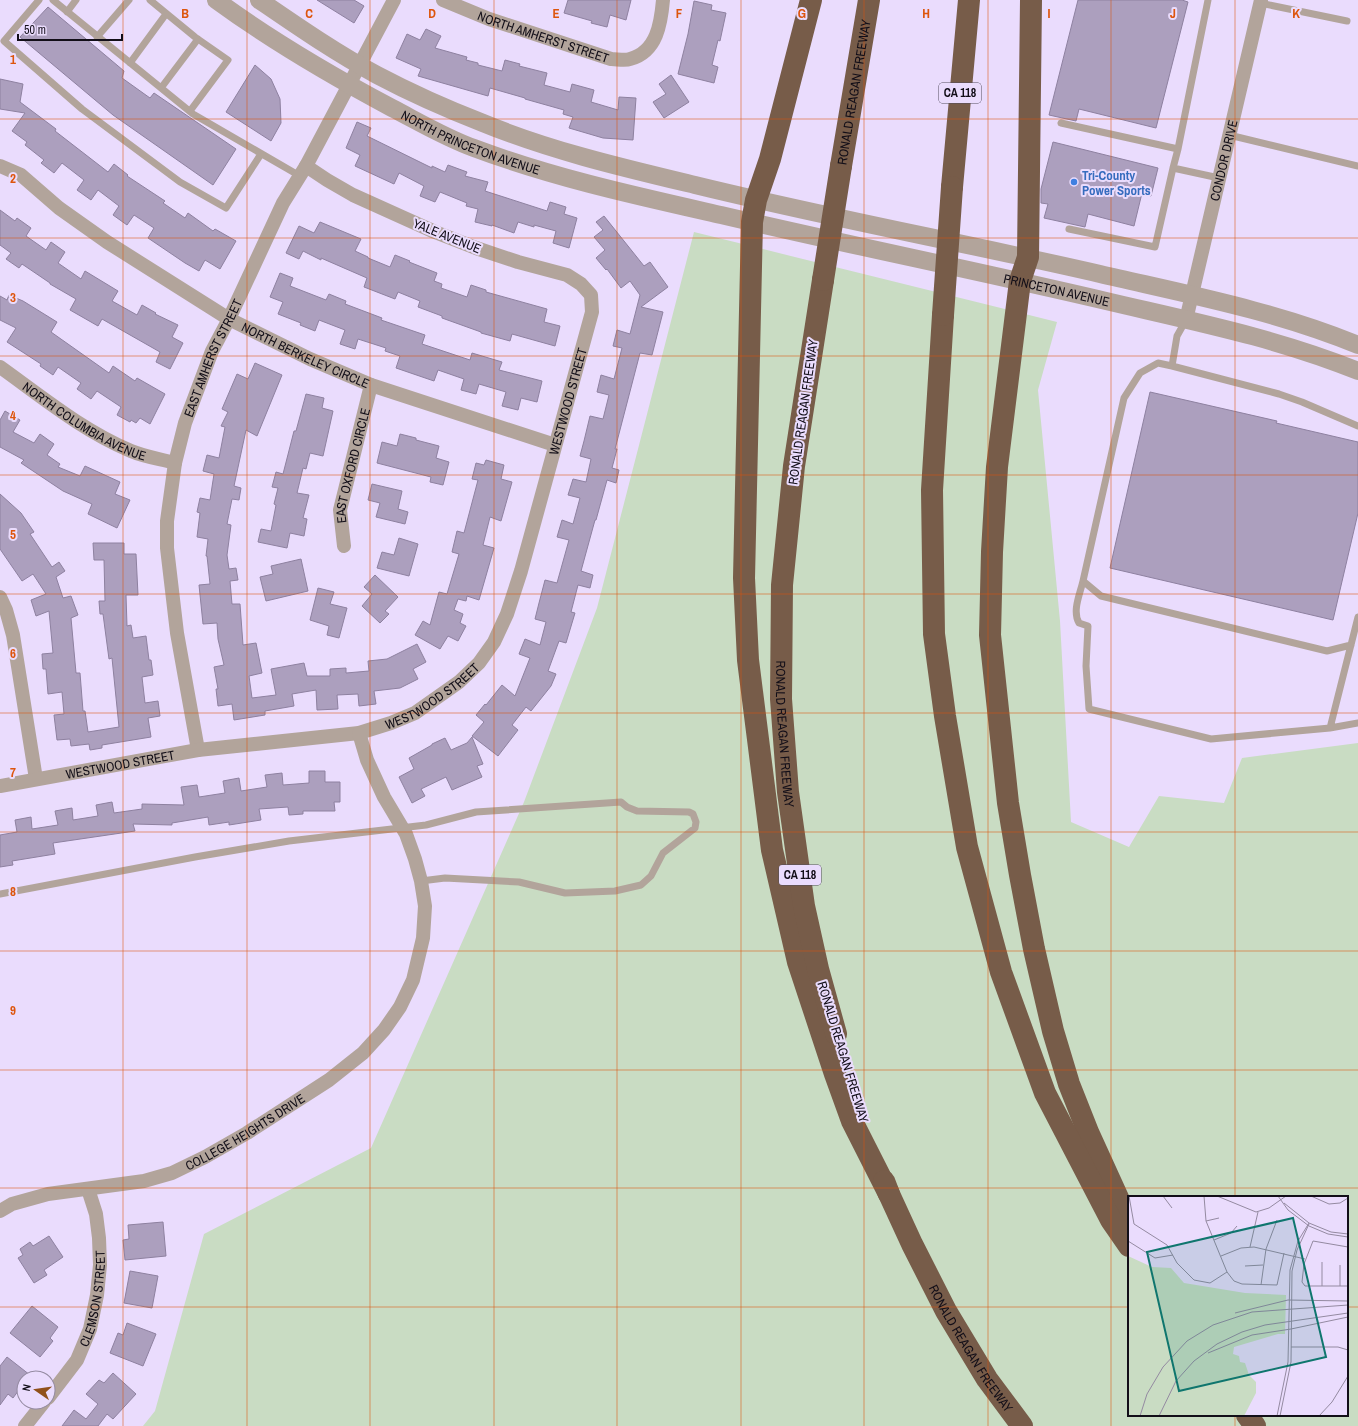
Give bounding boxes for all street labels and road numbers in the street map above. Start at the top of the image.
street label: NORTH AMHERST STREET [476,7,612,65]
street label: RONALD REAGAN FREEWAY [833,18,874,166]
road number: CA 118 [939,83,981,103]
street label: NORTH PRINCETON AVENUE [398,106,542,178]
street label: CONDOR DRIVE [1206,118,1241,203]
street label: YALE AVENUE [410,215,484,257]
street label: PRINCETON AVENUE [1002,270,1111,310]
street label: EAST AMHERST STREET [180,296,246,419]
street label: NORTH BERKELEY CIRCLE [239,318,372,392]
street label: RONALD REAGAN FREEWAY [784,338,822,486]
street label: WESTWOOD STREET [545,345,590,457]
street label: NORTH COLUMBIA AVENUE [19,378,148,464]
street label: EAST OXFORD CIRCLE [331,406,374,524]
street label: WESTWOOD STREET [383,659,483,733]
street label: RONALD REAGAN FREEWAY [772,661,799,808]
street label: WESTWOOD STREET [64,746,176,782]
road number: CA 118 [779,865,821,885]
street label: RONALD REAGAN FREEWAY [813,979,873,1125]
street label: COLLEGE HEIGHTS DRIVE [182,1090,308,1174]
street label: CLEMSON STREET [75,1250,109,1349]
street label: RONALD REAGAN FREEWAY [925,1282,1017,1415]

